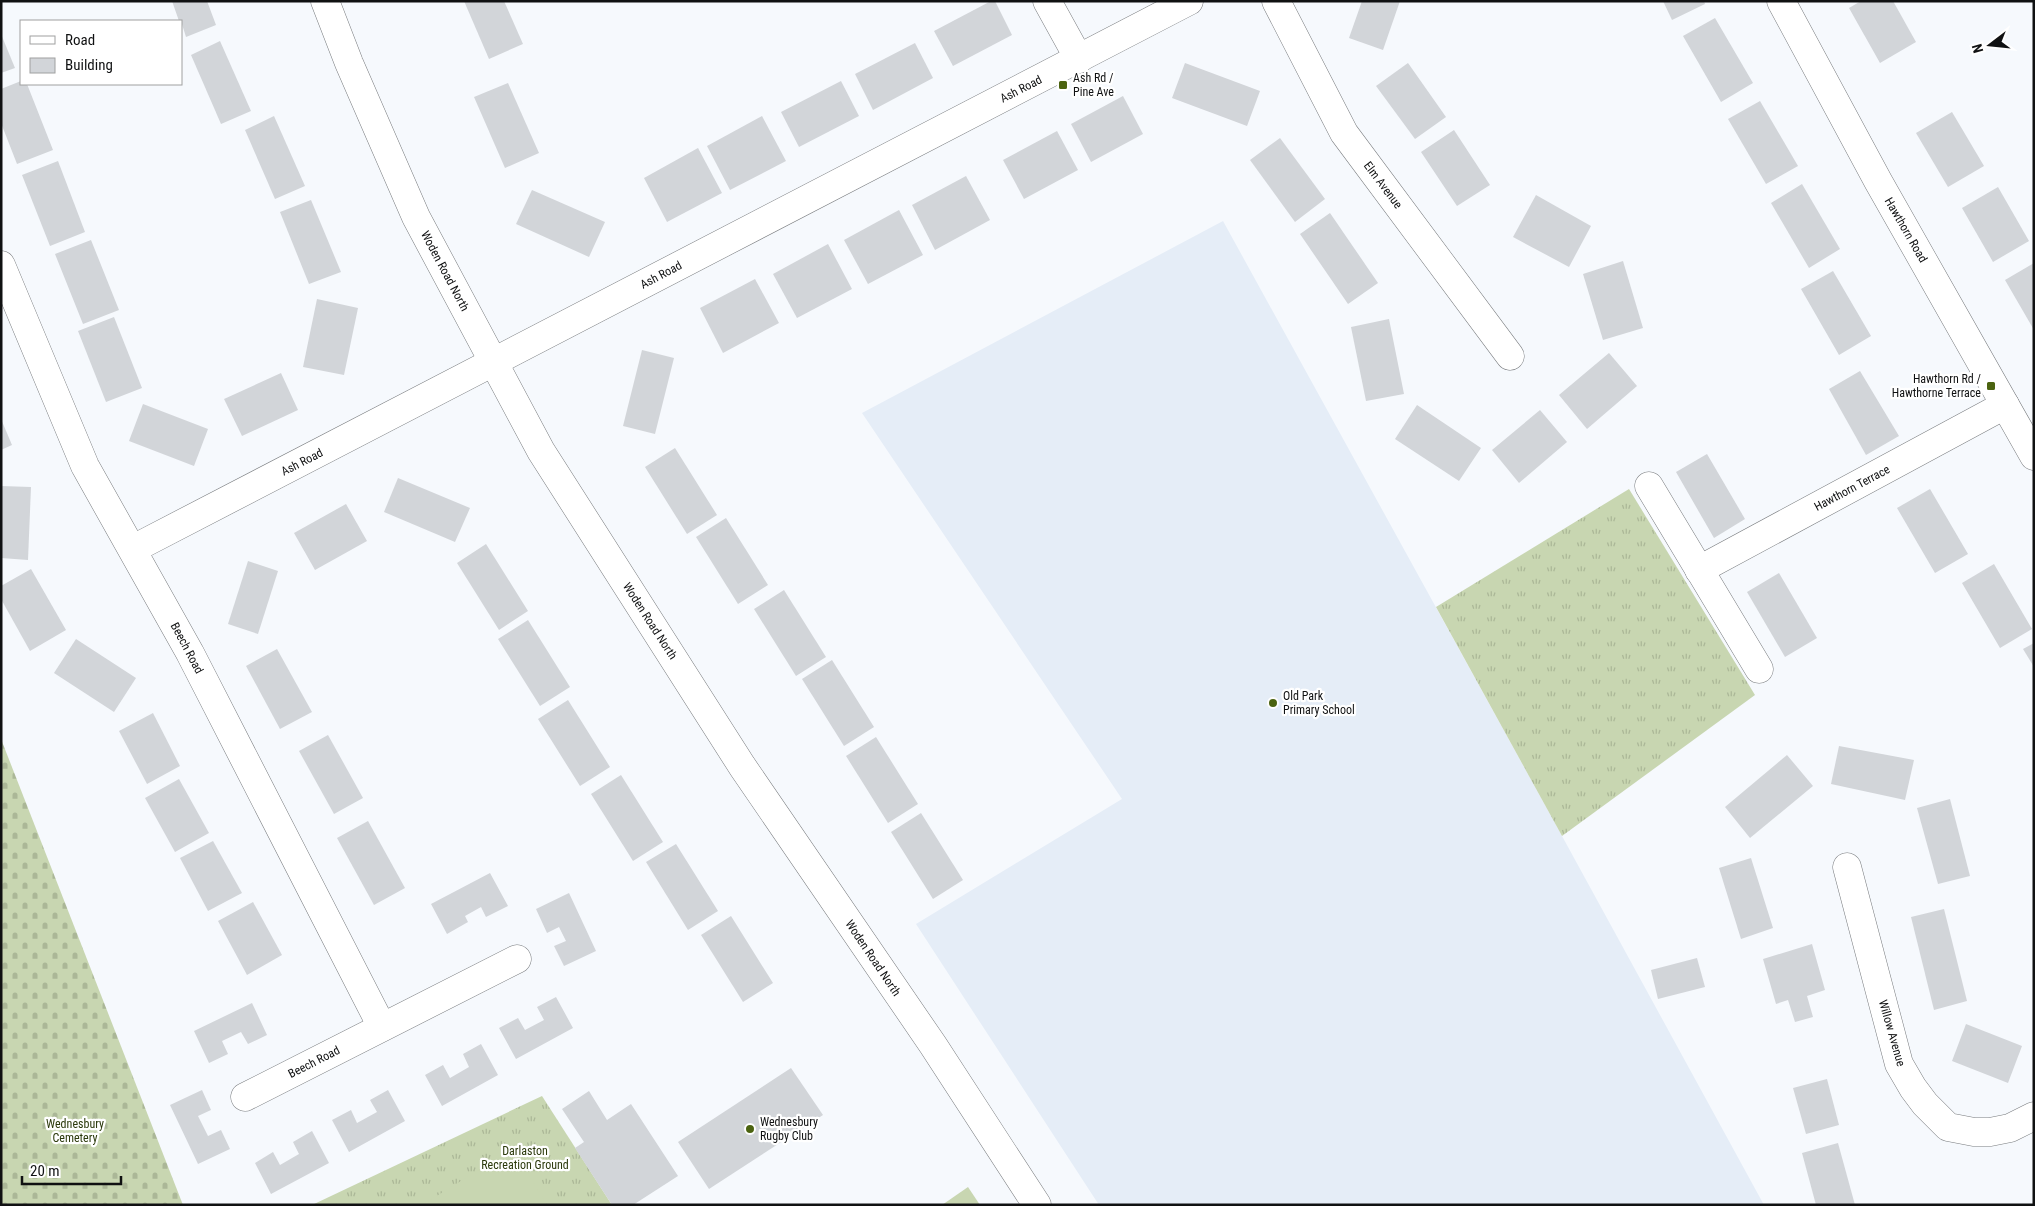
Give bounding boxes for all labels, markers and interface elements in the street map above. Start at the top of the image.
legend [20,20,182,85]
north arrow [1965,20,2015,70]
text: Road [65,31,95,49]
text: N [1969,42,1986,55]
text: Building [65,56,113,74]
place label: Ash Rd / Pine Ave [1073,71,1114,99]
street label: Ash Road [998,73,1044,105]
marker: Ash Rd / Pine Ave [1057,79,1069,91]
street label: Elm Avenue [1361,159,1405,211]
street label: Hawthorn Road [1882,195,1930,265]
street label: Woden Road North [418,229,472,314]
street label: Ash Road [638,258,684,292]
place label: Hawthorn Rd / Hawthorne Terrace [1892,372,1982,400]
marker: Hawthorn Rd / Hawthorne Terrace [1985,380,1997,392]
street label: Ash Road [279,446,325,478]
street label: Hawthorn Terrace [1812,462,1893,514]
street label: Woden Road North [620,580,680,662]
street label: Beech Road [168,620,206,676]
place label: Old Park Primary School [1283,689,1355,717]
marker: Old Park Primary School [1267,697,1279,709]
street label: Woden Road North [842,917,904,999]
street label: Willow Avenue [1876,998,1908,1068]
street label: Beech Road [286,1043,342,1081]
place label: Wednesbury Rugby Club [760,1115,818,1143]
park label: Wednesbury Cemetery [46,1117,104,1145]
marker: Wednesbury Rugby Club [744,1123,756,1135]
park label: Darlaston Recreation Ground [481,1144,569,1172]
scale bar [22,1154,121,1186]
text: 20 m [30,1162,60,1180]

